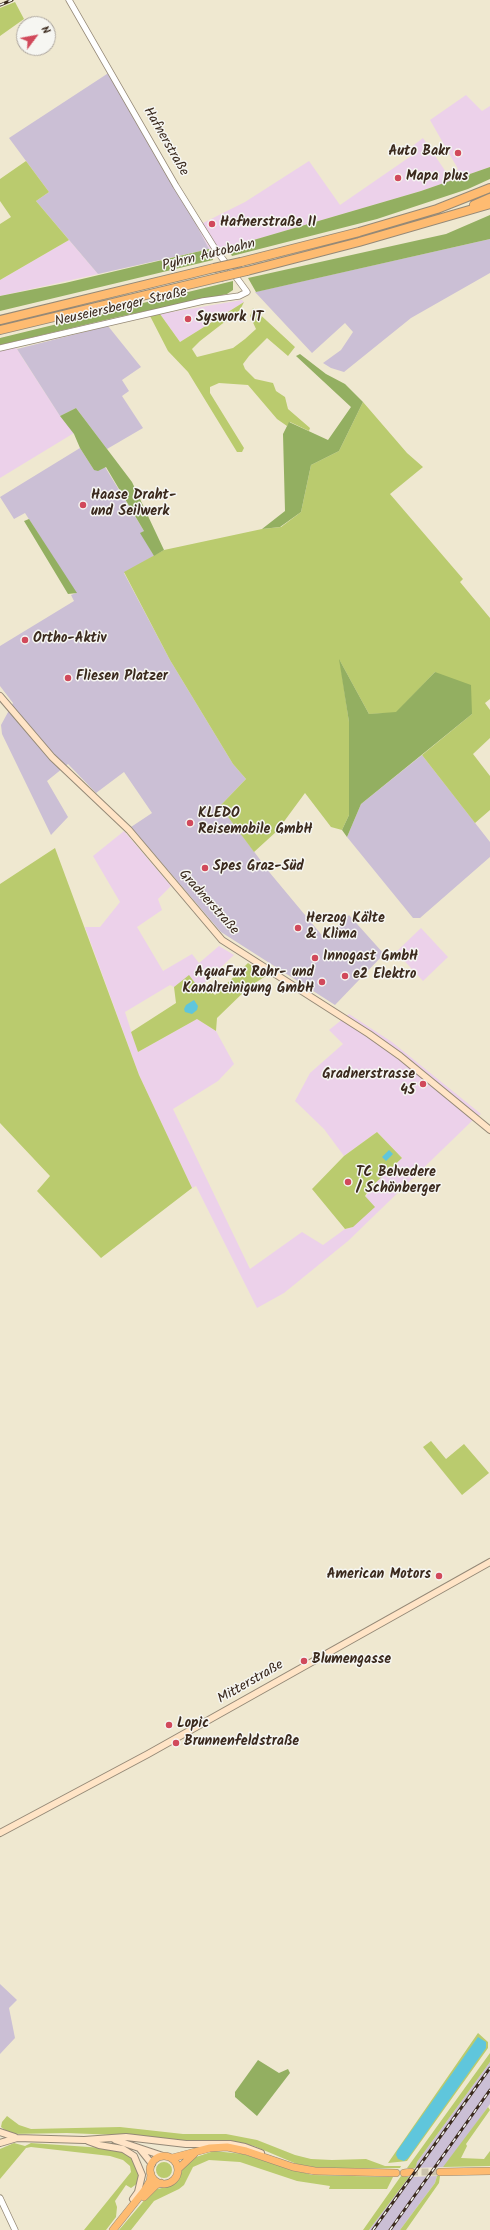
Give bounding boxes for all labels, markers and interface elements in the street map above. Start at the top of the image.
north arrow [16,16,56,56]
text: N [36,22,55,38]
street label: Hafnerstraße [139,105,191,179]
place label: Auto Bakr [388,145,450,161]
marker: Auto Bakr [453,148,463,158]
place label: Mapa plus [406,170,468,186]
marker: Mapa plus [393,173,403,183]
place label: Hafnerstraße II [220,216,316,232]
marker: Hafnerstraße II [207,219,217,229]
street label: Pyhrn Autobahn [161,236,257,276]
street label: Neuseiersberger Straße [53,285,189,331]
place label: Syswork IT [196,311,263,327]
marker: Syswork IT [183,314,193,324]
place label: Haase Draht- und Seilwerk [91,489,176,522]
marker: Haase Draht- und Seilwerk [78,500,88,510]
place label: Ortho-Aktiv [33,632,106,648]
marker: Ortho-Aktiv [20,635,30,645]
place label: Fliesen Platzer [76,670,168,686]
marker: Fliesen Platzer [63,673,73,683]
place label: KLEDO Reisemobile GmbH [198,807,313,840]
marker: KLEDO Reisemobile GmbH [185,818,195,828]
place label: Spes Graz-Süd [213,860,304,876]
marker: Spes Graz-Süd [200,863,210,873]
street label: Gradnerstraße [174,867,242,939]
place label: Herzog Kälte & Klima [306,912,385,944]
marker: Herzog Kälte & Klima [293,923,303,933]
place label: Innogast GmbH [323,950,418,966]
marker: Innogast GmbH [310,953,320,963]
place label: AquaFux Rohr- und Kanalreinigung GmbH [183,966,314,998]
place label: e2 Elektro [353,968,416,984]
marker: e2 Elektro [340,971,350,981]
marker: AquaFux Rohr- und Kanalreinigung GmbH [317,977,327,987]
place label: Gradnerstrasse 45 [322,1068,415,1100]
marker: Gradnerstrasse 45 [418,1079,428,1089]
place label: TC Belvedere / Schönberger [356,1166,440,1198]
marker: TC Belvedere / Schönberger [343,1177,353,1187]
place label: American Motors [327,1568,431,1584]
marker: American Motors [434,1571,444,1581]
place label: Blumengasse [312,1653,391,1669]
marker: Blumengasse [299,1656,309,1666]
street label: Mitterstraße [215,1657,287,1709]
place label: Lopic [177,1717,209,1733]
marker: Lopic [164,1720,174,1730]
place label: Brunnenfeldstraße [184,1735,299,1751]
marker: Brunnenfeldstraße [171,1738,181,1748]

